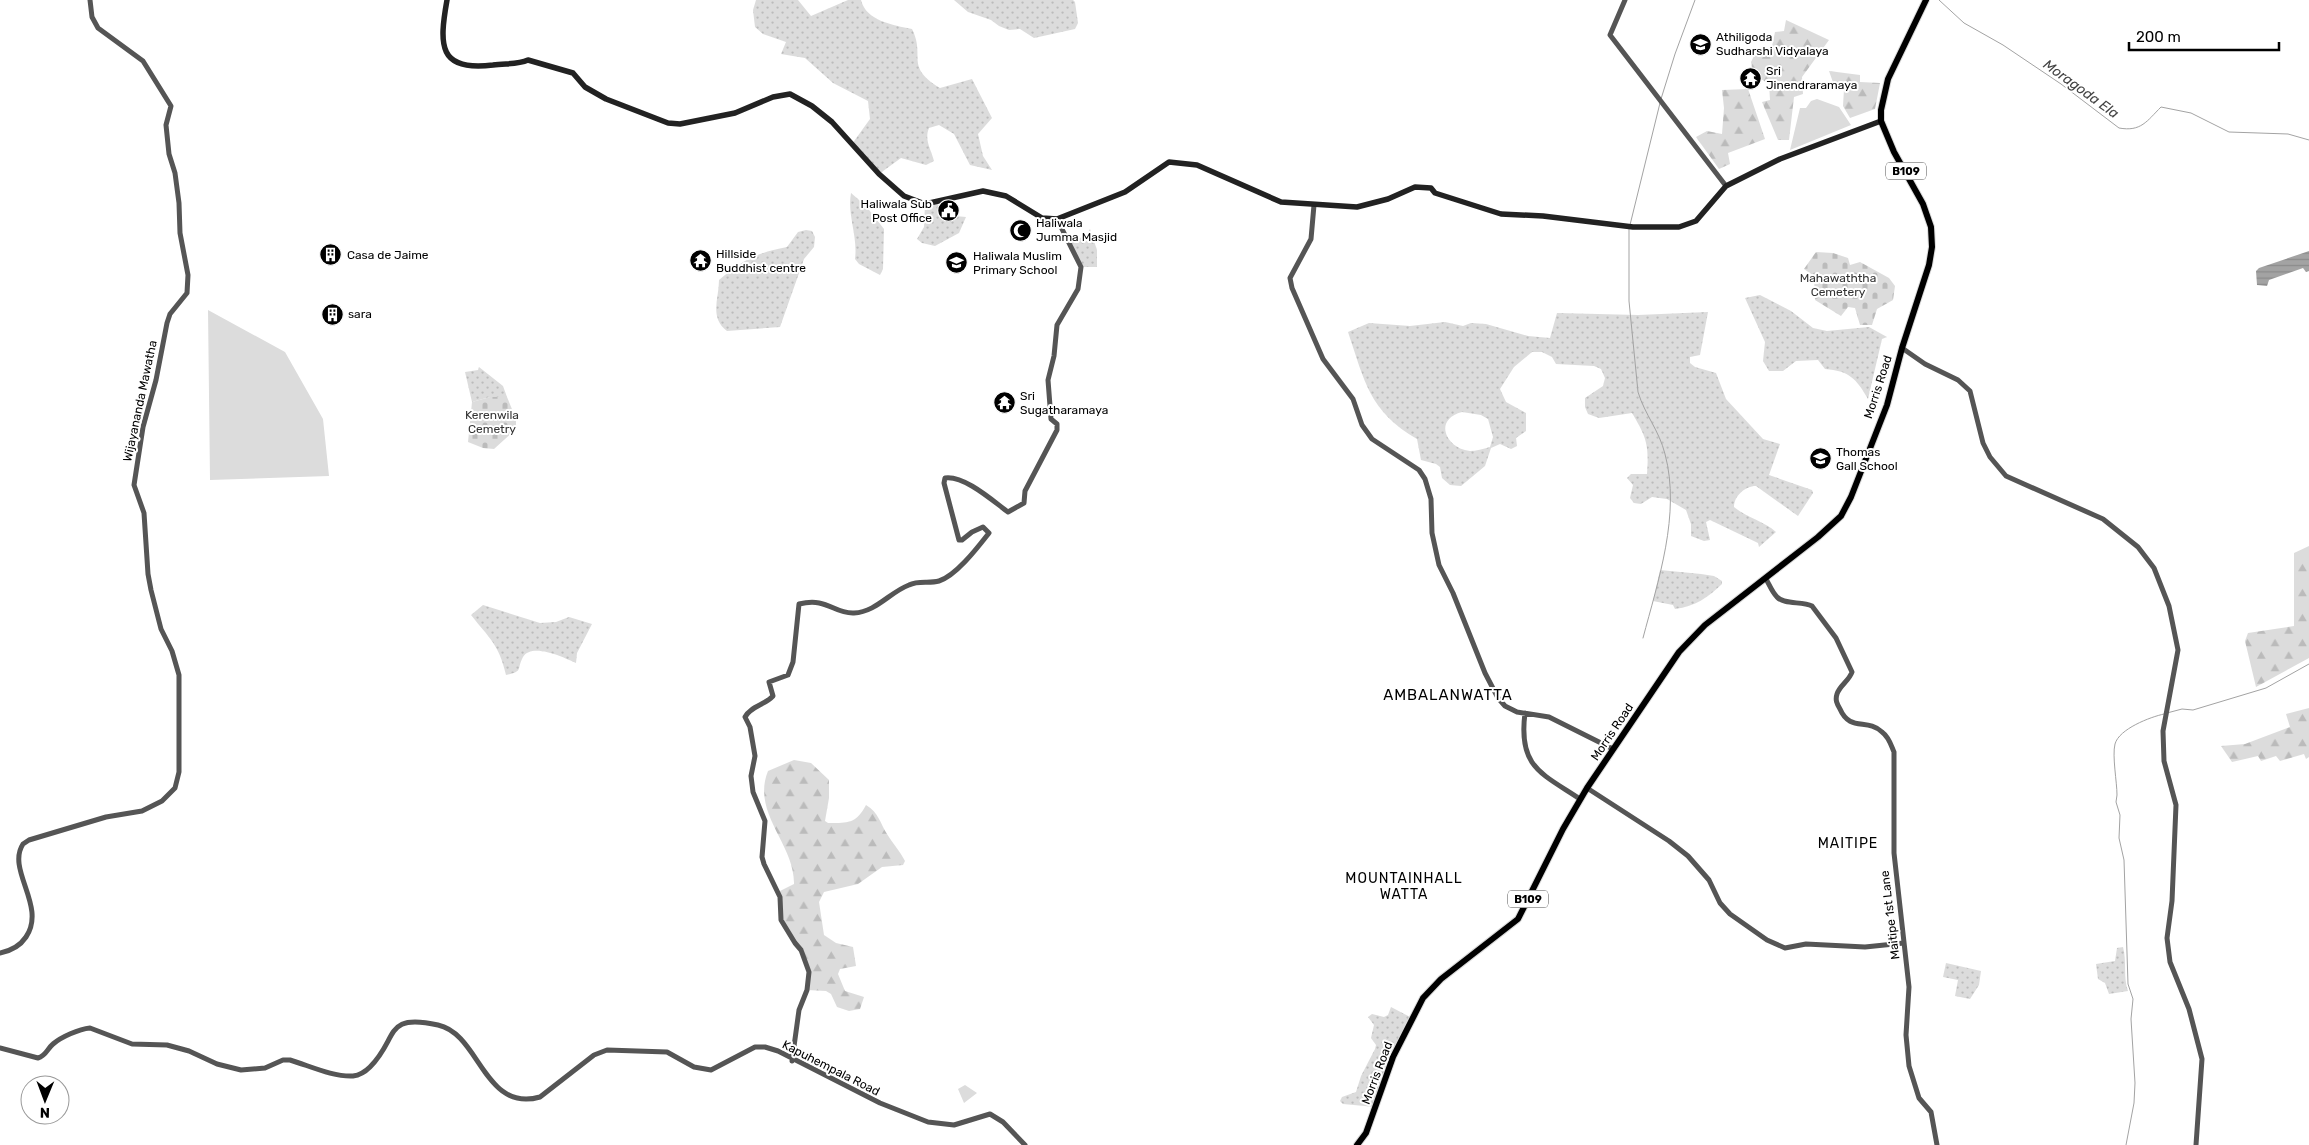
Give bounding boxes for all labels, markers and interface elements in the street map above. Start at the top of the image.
scale bar [2129,20,2279,52]
text: 200 m [2136,28,2181,46]
place label: Athiligoda Sudharshi Vidyalaya [1716,30,1829,58]
school or university icon: Athiligoda Sudharshi Vidyalaya [1688,32,1712,56]
water label: Moragoda Ela [2040,56,2122,122]
place label: Sri Jinendraramaya [1766,64,1857,92]
temple icon: Sri Jinendraramaya [1738,66,1762,90]
road number: B109 [1886,162,1926,180]
place label: Haliwala Sub Post Office [861,197,932,225]
public building icon: Haliwala Sub Post Office [936,199,960,223]
place label: Haliwala Jumma Masjid [1036,216,1117,244]
mosque icon: Haliwala Jumma Masjid [1008,218,1032,242]
building icon: Casa de Jaime [319,243,343,267]
place label: Hillside Buddhist centre [716,247,806,275]
place label: Casa de Jaime [347,248,429,262]
temple icon: Hillside Buddhist centre [688,249,712,273]
place label: Haliwala Muslim Primary School [973,249,1062,277]
school or university icon: Haliwala Muslim Primary School [945,251,969,275]
park label: Mahawaththa Cemetery [1800,271,1876,299]
building icon: sara [320,302,344,326]
place label: sara [348,307,372,321]
street label: Wijayananda Mawatha [120,339,160,463]
street label: Morris Road [1861,353,1895,421]
place label: Sri Sugatharamaya [1020,389,1108,417]
temple icon: Sri Sugatharamaya [992,391,1016,415]
park label: Kerenwila Cemetry [465,408,519,436]
place label: Thomas Gall School [1836,445,1898,473]
school or university icon: Thomas Gall School [1808,447,1832,471]
district label: AMBALANWATTA [1383,686,1513,704]
street label: Morris Road [1588,701,1636,763]
district label: MAITIPE [1818,835,1878,852]
street label: Maitipe 1st Lane [1878,869,1902,960]
district label: MOUNTAINHALL WATTA [1345,870,1463,903]
road number: B109 [1508,891,1548,908]
street label: Kapuhempala Road [780,1037,882,1099]
street label: Morris Road [1359,1040,1395,1106]
north arrow [20,1075,70,1125]
text: N [40,1104,50,1121]

